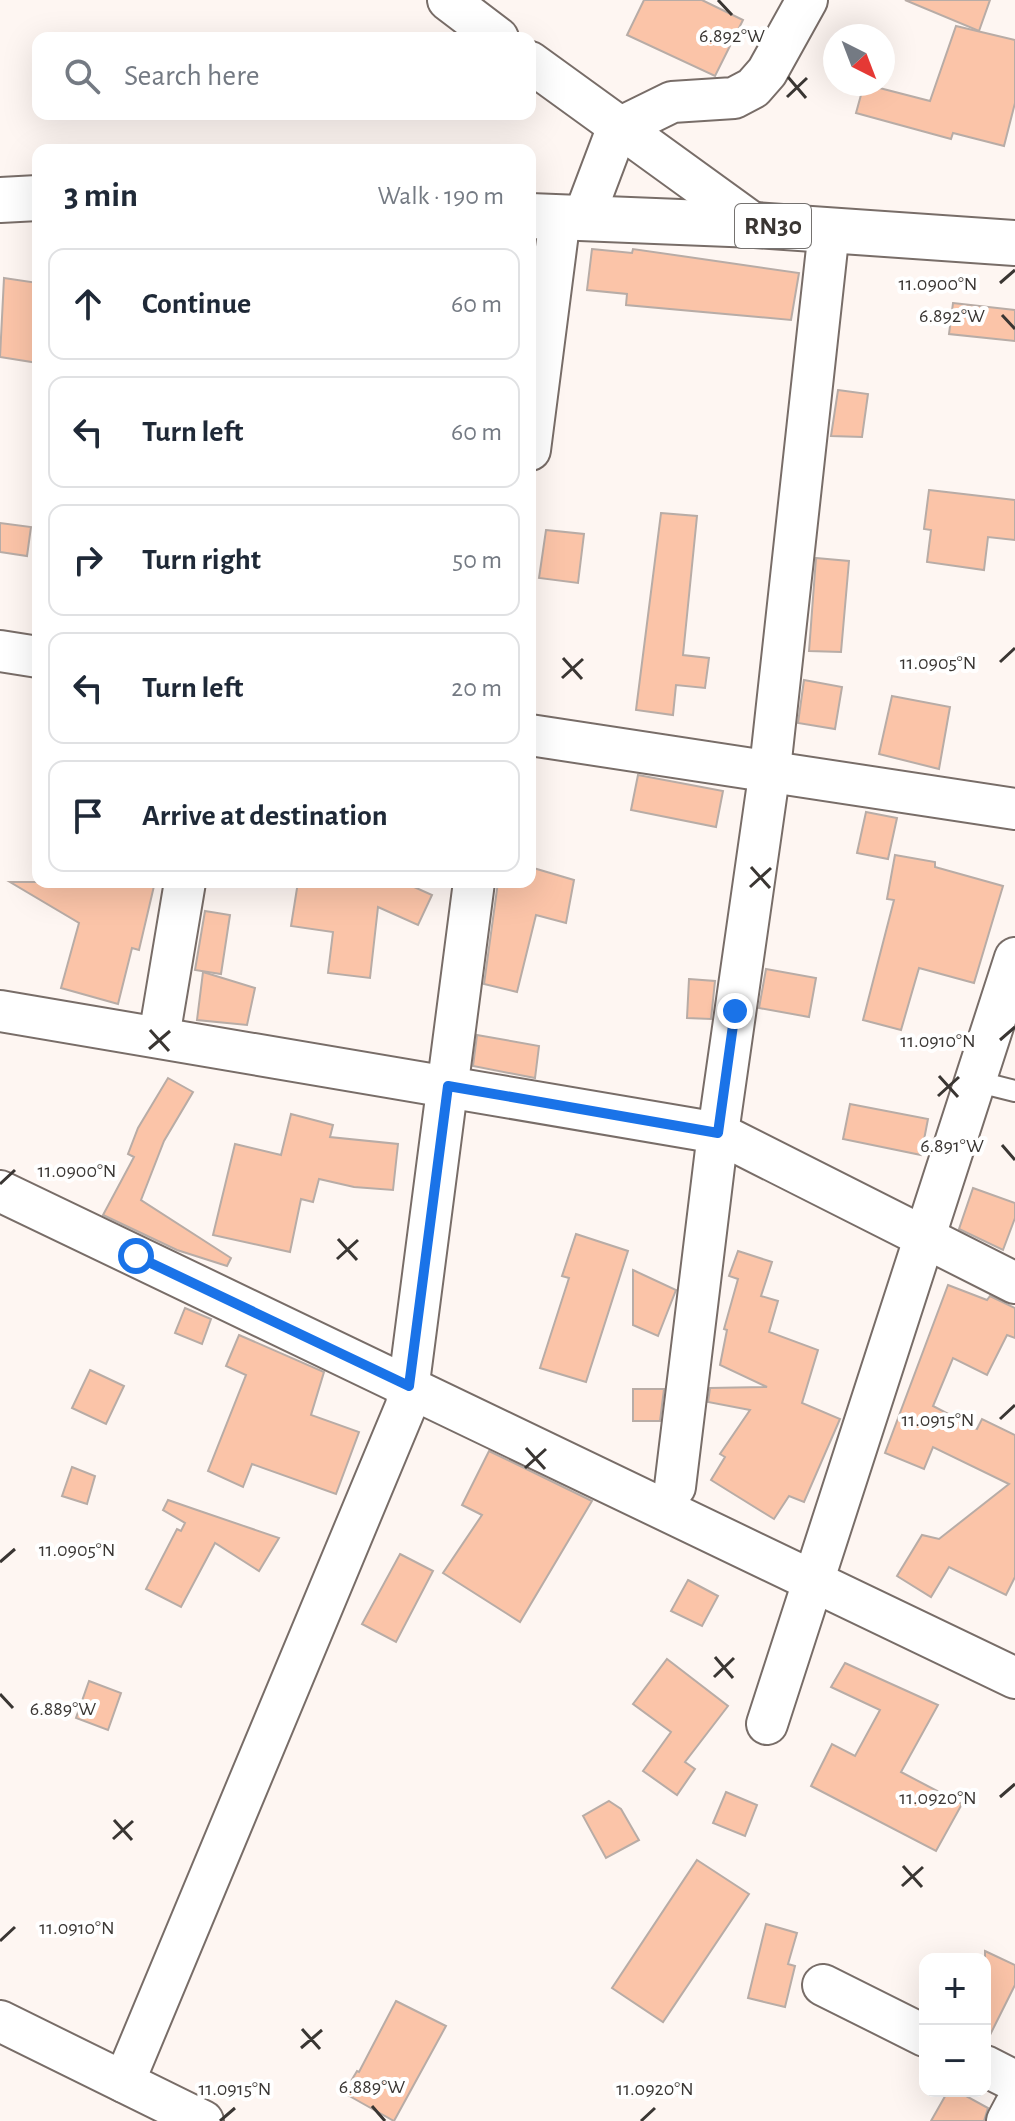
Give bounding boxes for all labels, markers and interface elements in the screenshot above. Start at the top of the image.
north arrow [823,24,895,96]
text: 6.892°W [699,26,765,46]
search box [32,32,536,120]
icon: search [60,54,104,98]
text: Search here [124,61,260,91]
text: 3 min [64,179,138,213]
text: Walk · 190 m [377,183,504,209]
road number: RN30 [735,204,811,248]
text: 11.0900°N [899,274,977,294]
icon: ahead [66,282,110,326]
text: Continue [142,289,251,319]
text: 60 m [451,291,502,317]
text: 6.892°W [919,306,985,326]
icon: left [66,410,110,454]
text: Turn left [142,417,243,447]
text: 60 m [451,419,502,445]
icon: right [66,538,110,582]
text: Turn right [142,545,261,575]
text: 50 m [452,547,502,573]
text: 11.0905°N [900,653,976,673]
icon: left [66,666,110,710]
text: Turn left [142,673,243,703]
text: 20 m [451,675,502,701]
icon: arrive [66,794,110,838]
text: Arrive at destination [142,801,388,831]
route end [717,993,753,1029]
text: 11.0910°N [900,1031,976,1051]
text: 6.891°W [920,1136,984,1156]
text: 11.0900°N [38,1161,116,1181]
route start [118,1238,154,1274]
text: 11.0915°N [901,1410,975,1430]
text: 11.0905°N [39,1540,115,1560]
text: 6.889°W [30,1699,96,1719]
text: 11.0920°N [899,1788,977,1808]
text: 11.0910°N [39,1918,115,1938]
map controls [919,1953,991,2097]
button: + [919,1953,991,2025]
button: − [919,2025,991,2097]
text: 6.889°W [339,2077,405,2097]
text: 11.0915°N [198,2079,272,2099]
text: 11.0920°N [616,2079,694,2099]

